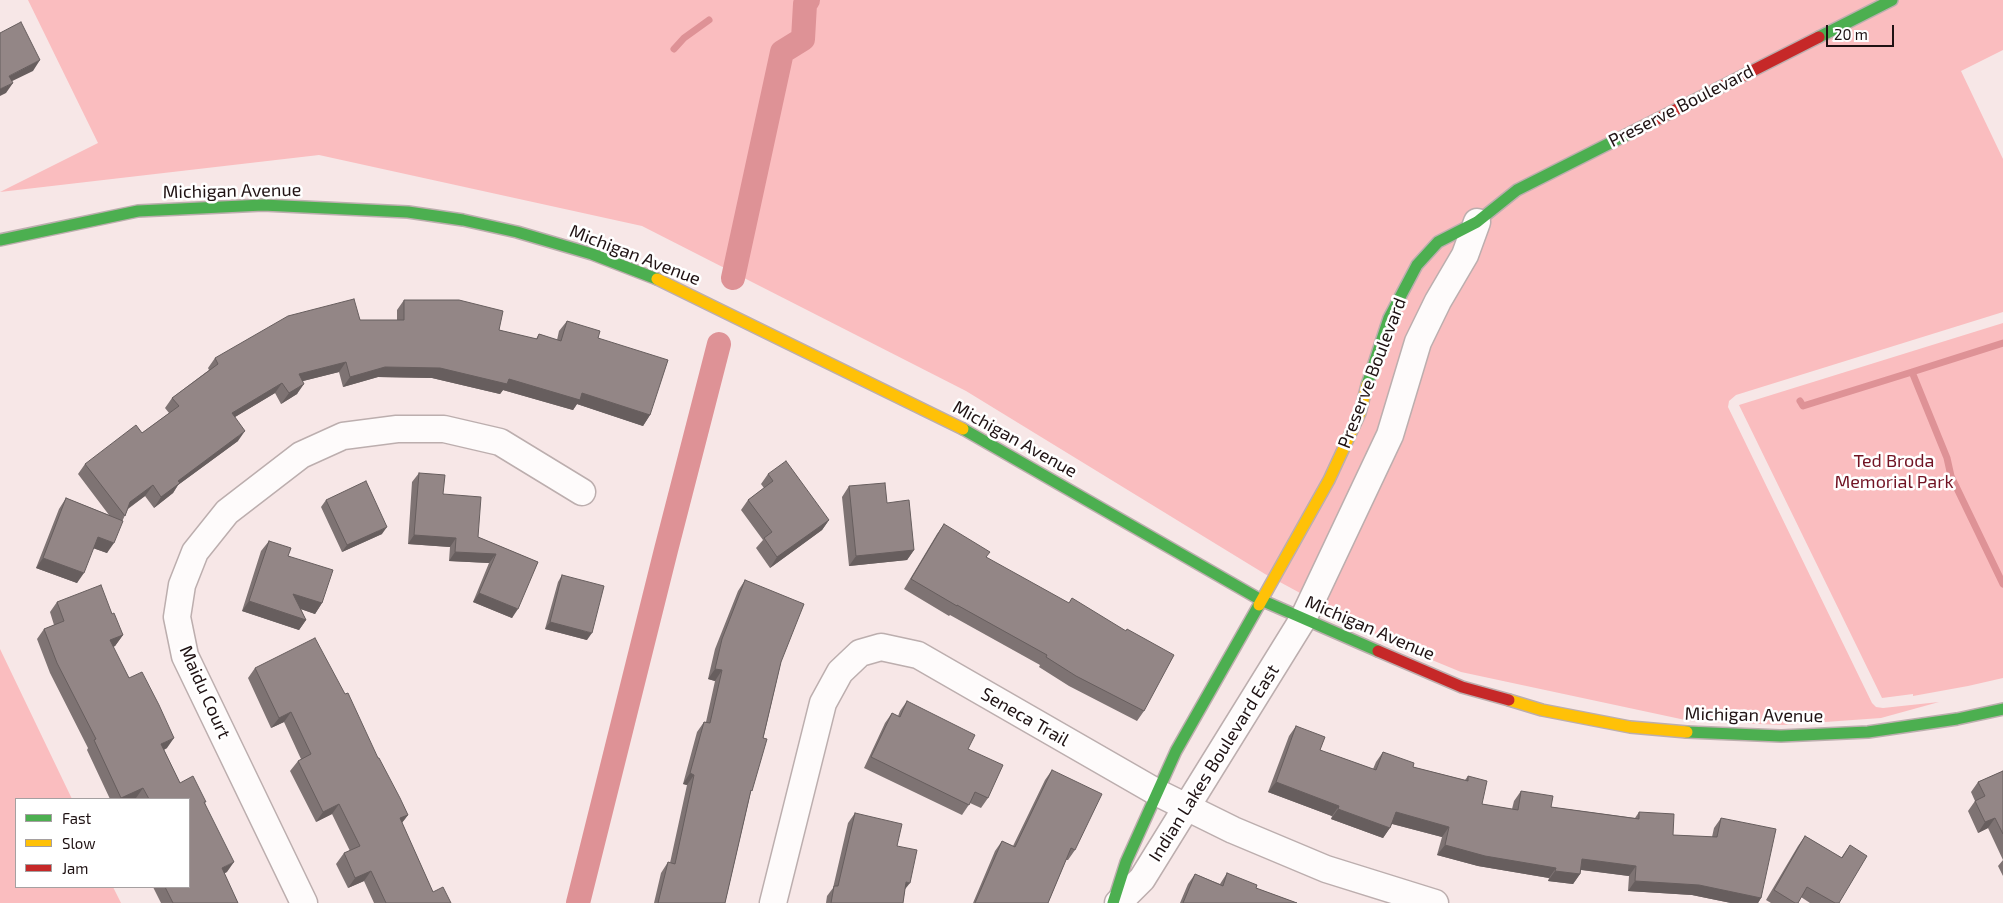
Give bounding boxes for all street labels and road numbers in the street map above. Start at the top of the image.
street label: Preserve Boulevard [1605,60,1757,152]
street label: Michigan Avenue [163,179,301,203]
street label: Michigan Avenue [566,220,704,290]
street label: Preserve Boulevard [1333,295,1411,451]
street label: Michigan Avenue [949,396,1081,482]
street label: Michigan Avenue [1302,591,1438,665]
street label: Maidu Court [175,642,235,742]
street label: Indian Lakes Boulevard East [1144,660,1284,866]
street label: Seneca Trail [977,683,1073,751]
street label: Michigan Avenue [1685,703,1823,727]

